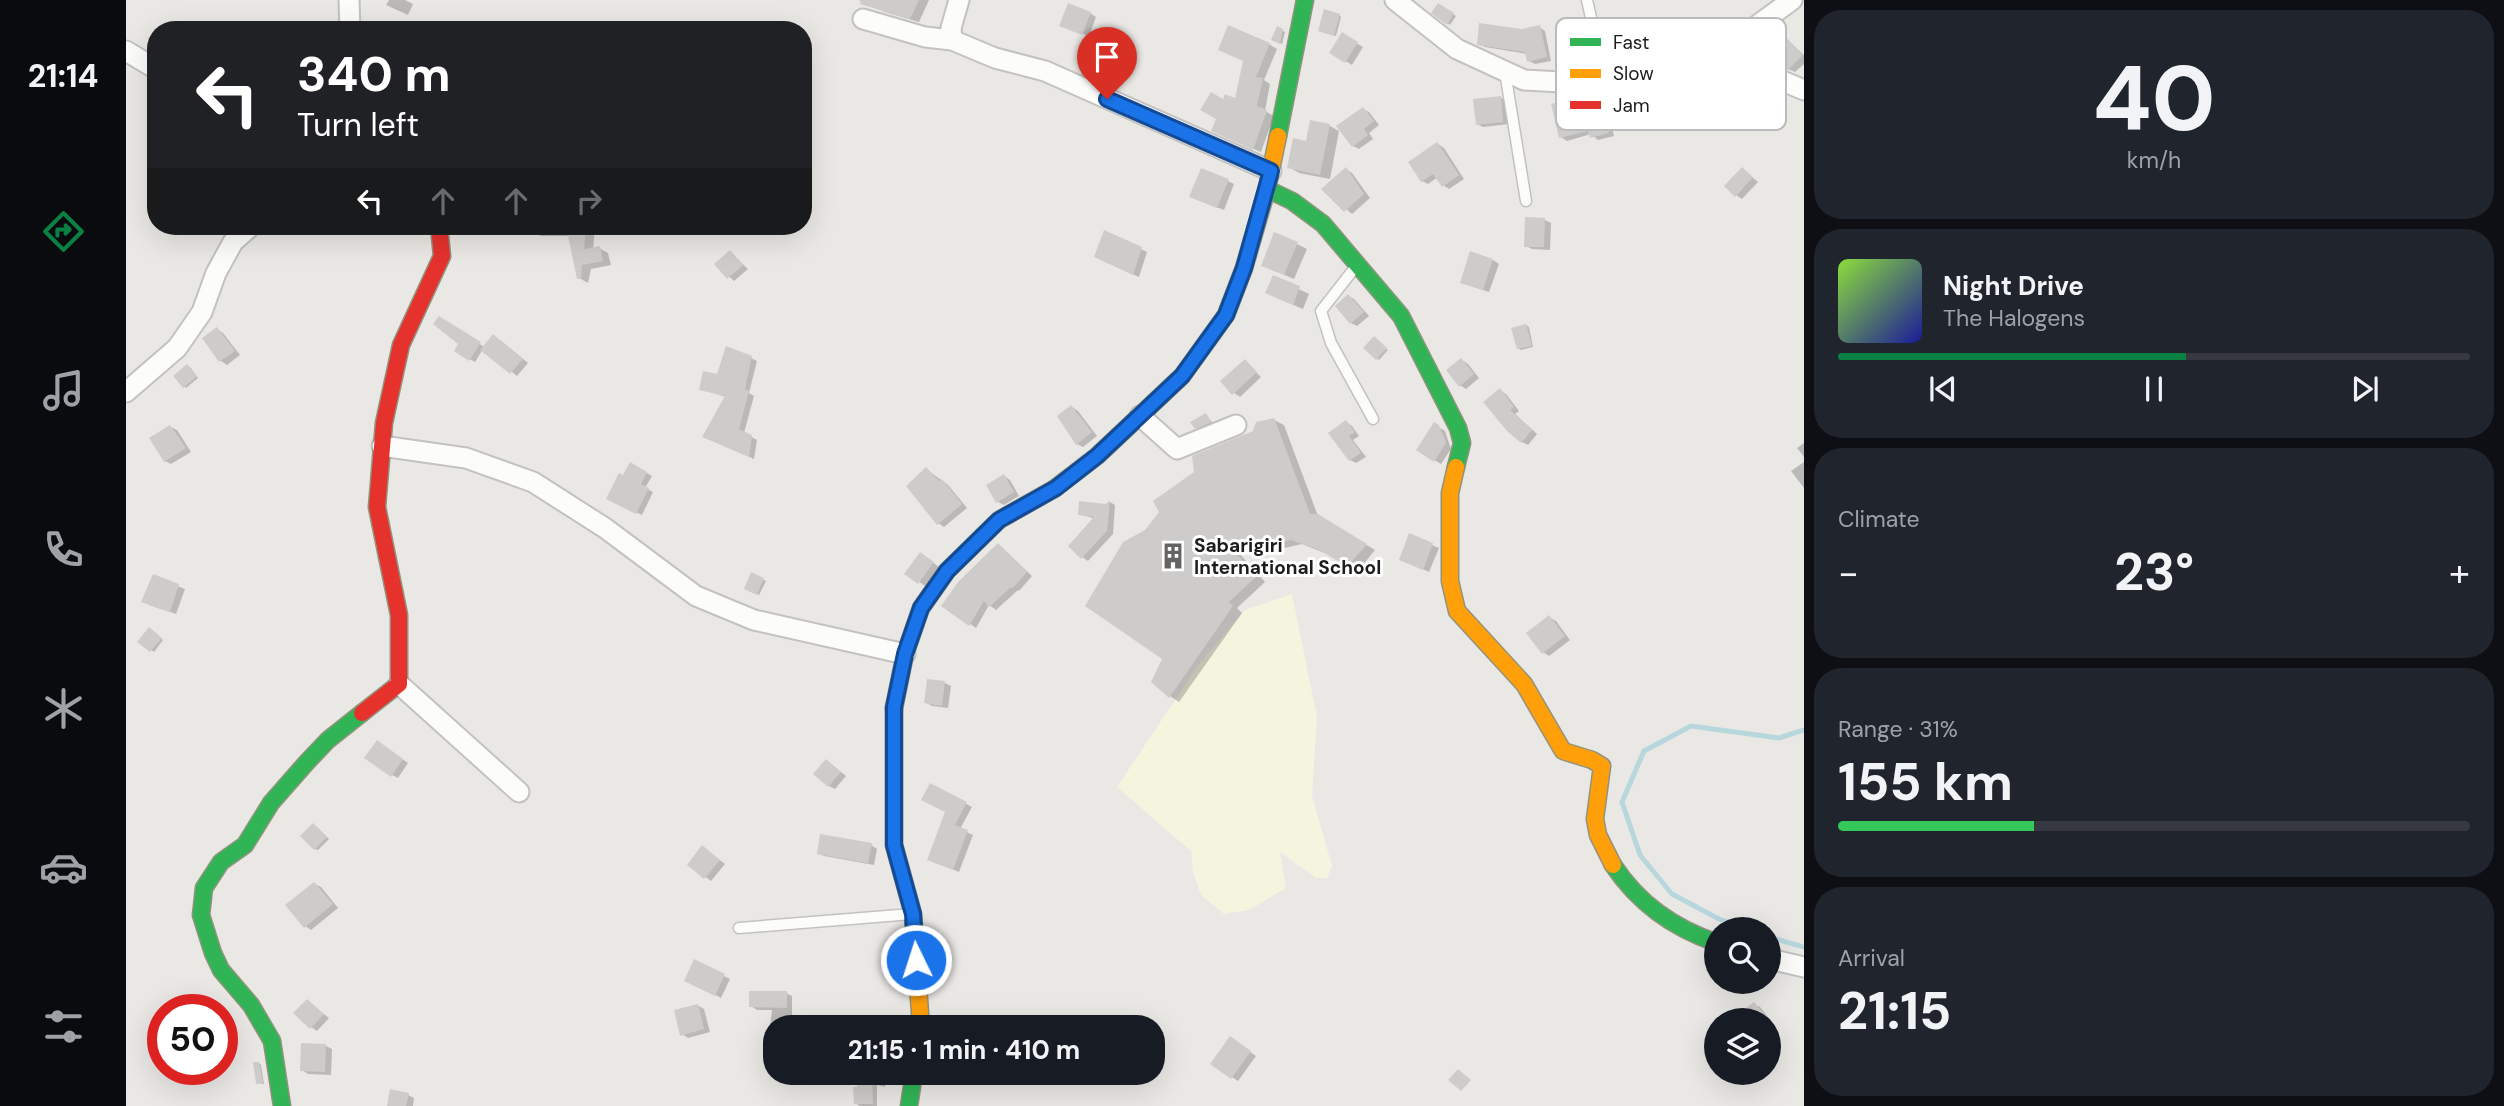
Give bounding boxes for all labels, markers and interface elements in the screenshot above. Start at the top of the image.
legend [1556,18,1786,130]
pin [1077,27,1137,99]
text: Fast [1613,30,1649,55]
icon: arrive [1088,38,1126,76]
text: 40 [2092,40,2216,158]
text: 340 m [297,42,451,106]
icon: left [182,49,273,140]
text: 21:14 [28,55,98,97]
text: Slow [1613,61,1654,86]
text: Jam [1613,93,1650,118]
text: Turn left [297,104,419,146]
text: km/h [2127,145,2181,175]
icon: left [351,182,389,220]
icon: ahead [424,182,462,220]
icon: ahead [497,182,535,220]
icon: right [570,182,608,220]
icon: directions [39,207,88,256]
text: Night Drive [1943,269,2084,303]
text: The Halogens [1943,303,2085,333]
icon: music [39,366,88,415]
icon: previous [1924,370,1962,408]
icon: pause [2135,370,2173,408]
icon: next [2346,370,2384,408]
text: Climate [1838,504,1920,534]
icon: phone [39,525,88,574]
place label: Sabarigiri International School [1194,533,1381,580]
text: 23° [2114,538,2194,606]
building icon: Sabarigiri International School [1158,541,1188,571]
text: − [1838,548,1859,598]
text: + [2449,548,2470,598]
icon: climate [39,684,88,733]
text: Range · 31% [1838,714,1958,744]
text: 155 km [1838,748,2013,816]
icon: car [39,843,88,892]
map controls [1704,917,1781,1085]
button: search [1704,917,1781,994]
position arrow [879,923,953,997]
text: Arrival [1838,943,1905,973]
text: 21:15 [1838,977,1951,1045]
speed limit sign: 50 [147,994,238,1085]
icon: filters [39,1002,88,1051]
button: layers [1704,1008,1781,1085]
text: 21:15 · 1 min · 410 m [848,1033,1080,1067]

